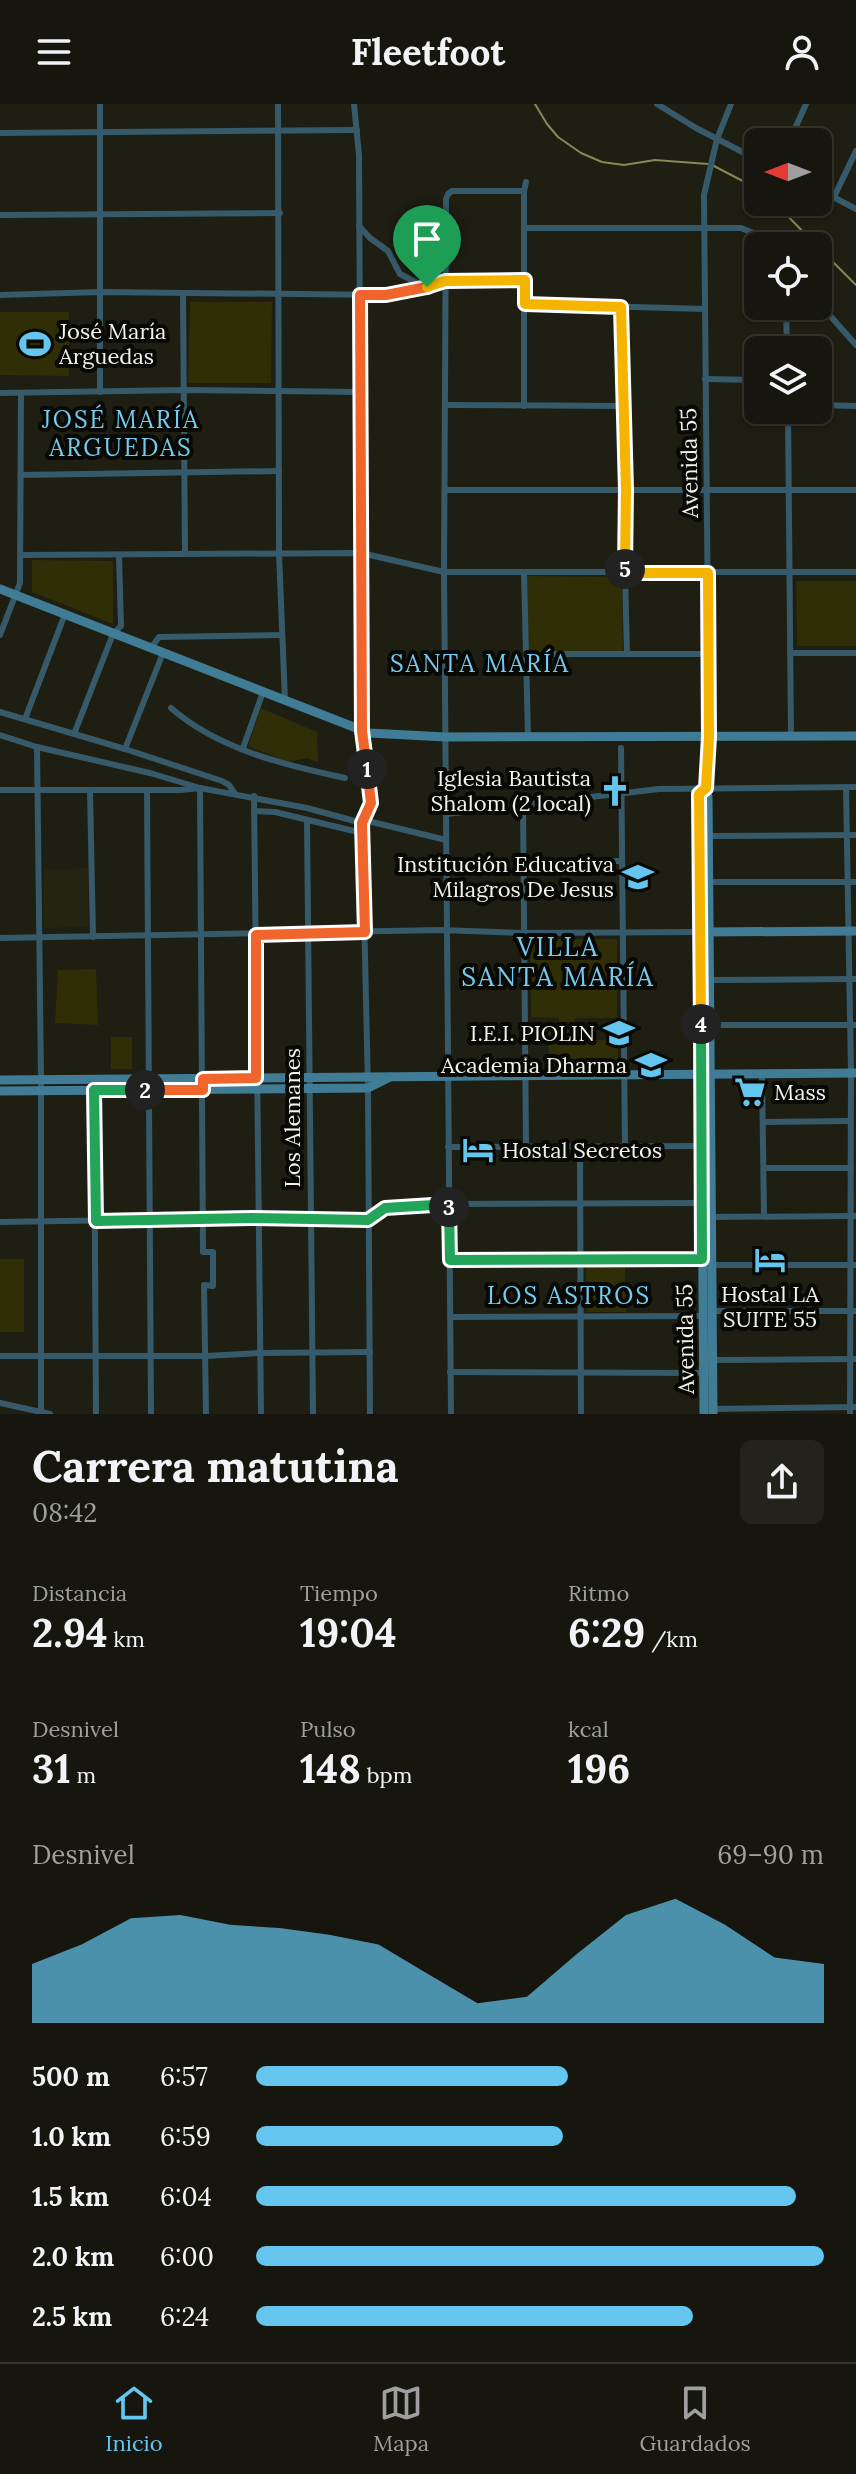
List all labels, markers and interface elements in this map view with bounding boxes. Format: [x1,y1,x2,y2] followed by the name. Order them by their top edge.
[351,29,505,75] text: Fleetfoot
[32,30,76,74] icon: menu
[780,30,824,74] icon: person
[744,128,832,216] north arrow
[744,128,832,424] map controls
[393,205,461,287] pin
[405,217,449,261] icon: arrive
[744,232,832,320] button: locate
[58,317,166,370] place label: José María Arguedas
[18,327,52,361] sports icon: José María Arguedas
[744,336,832,424] button: layers
[41,404,200,463] district label: JOSÉ MARÍA ARGUEDAS
[674,408,704,519] street label: Avenida 55
[605,549,645,589] pin: 5
[619,555,631,583] text: 5
[390,648,570,679] district label: SANTA MARÍA
[347,749,387,789] pin: 1
[363,755,371,783] text: 1
[431,764,591,817] place label: Iglesia Bautista Shalom (2 local)
[598,774,632,808] church icon: Iglesia Bautista Shalom (2 local)
[397,850,614,903] place label: Institución Educativa Milagros De Jesus
[621,860,655,894] school or university icon: Institución Educativa Milagros De Jesus
[461,930,655,993] district label: VILLA SANTA MARÍA
[681,1004,721,1044] pin: 4
[695,1010,707,1038] text: 4
[602,1016,636,1050] school or university icon: I.E.I. PIOLIN
[470,1019,595,1047] place label: I.E.I. PIOLIN
[278,1048,306,1188] street label: Los Alemanes
[634,1048,668,1082] school or university icon: Academia Dharma
[440,1051,627,1079] place label: Academia Dharma
[125,1070,165,1110] pin: 2
[733,1075,767,1109] supermarket icon: Mass
[139,1076,151,1104] text: 2
[774,1078,826,1106] place label: Mass
[461,1133,495,1167] hotel icon: Hostal Secretos
[502,1136,662,1164] place label: Hostal Secretos
[429,1187,469,1227] pin: 3
[443,1193,455,1221] text: 3
[753,1243,787,1277] hotel icon: Hostal LA SUITE 55
[487,1280,651,1311] district label: LOS ASTROS
[721,1280,820,1333] place label: Hostal LA SUITE 55
[670,1284,700,1395] street label: Avenida 55
[32,1438,399,1494] text: Carrera matutina
[740,1440,824,1524] button: share
[32,1496,97,1529] text: 08:42
[32,1579,127,1607] text: Distancia
[300,1579,378,1607] text: Tiempo
[568,1579,629,1607] text: Ritmo
[32,1607,108,1658] text: 2.94
[300,1607,397,1658] text: 19:04
[568,1607,645,1658] text: 6:29
[108,1625,145,1653] text: km
[645,1625,698,1653] text: /km
[32,1715,119,1743] text: Desnivel
[300,1715,356,1743] text: Pulso
[568,1715,609,1743] text: kcal
[32,1743,71,1794] text: 31
[300,1743,361,1794] text: 148
[568,1743,630,1794] text: 196
[71,1761,96,1789] text: m
[361,1761,412,1789] text: bpm
[32,1838,135,1871] text: Desnivel
[717,1838,824,1871] text: 69–90 m
[32,2060,110,2093] text: 500 m
[160,2060,208,2093] text: 6:57
[32,2120,111,2153] text: 1.0 km
[160,2120,211,2153] text: 6:59
[32,2180,109,2213] text: 1.5 km
[160,2180,212,2213] text: 6:04
[32,2240,114,2273] text: 2.0 km
[160,2240,214,2273] text: 6:00
[32,2300,112,2333] text: 2.5 km
[160,2300,209,2333] text: 6:24
[105,2381,163,2457] tab: Inicio
[373,2381,429,2457] tab: Mapa
[639,2381,751,2457] tab: Guardados

